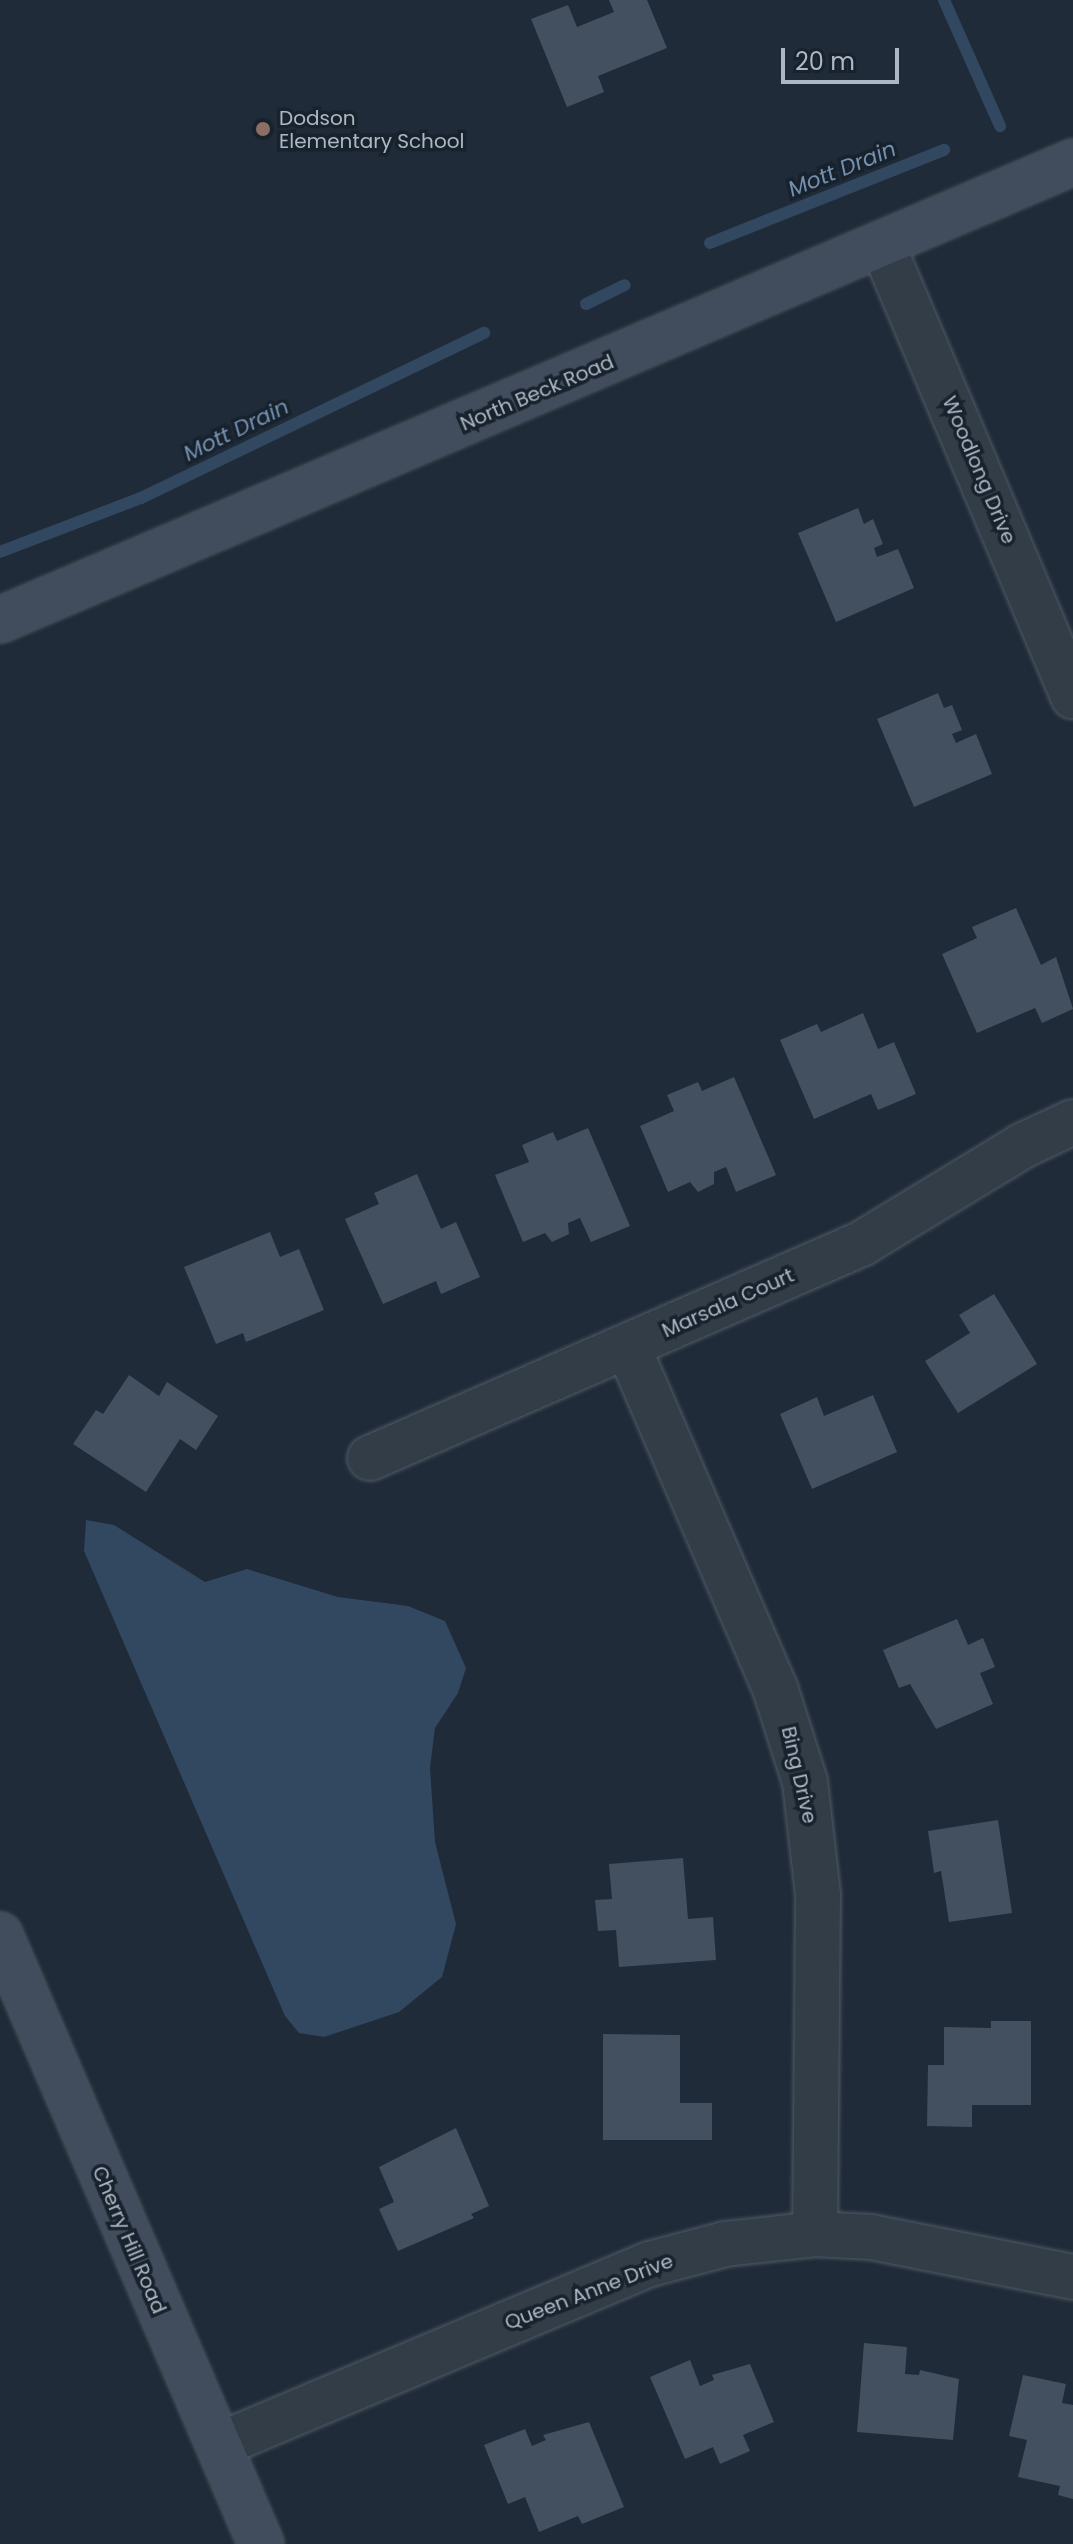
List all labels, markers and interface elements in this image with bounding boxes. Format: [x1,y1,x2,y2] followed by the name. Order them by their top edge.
[785,32,903,82] scale bar
[795,45,855,78] text: 20 m
[279,106,464,153] place label: Dodson Elementary School
[254,120,272,138] marker: Dodson Elementary School
[784,135,900,203] water label: Mott Drain
[457,350,617,436] street label: North Beck Road
[179,393,293,467] water label: Mott Drain
[937,393,1021,547] street label: Woodlong Drive
[658,1263,798,1343] street label: Marsala Court
[776,1724,822,1826] street label: Bing Drive
[87,2163,171,2317] street label: Cherry Hill Road
[501,2249,677,2335] street label: Queen Anne Drive

